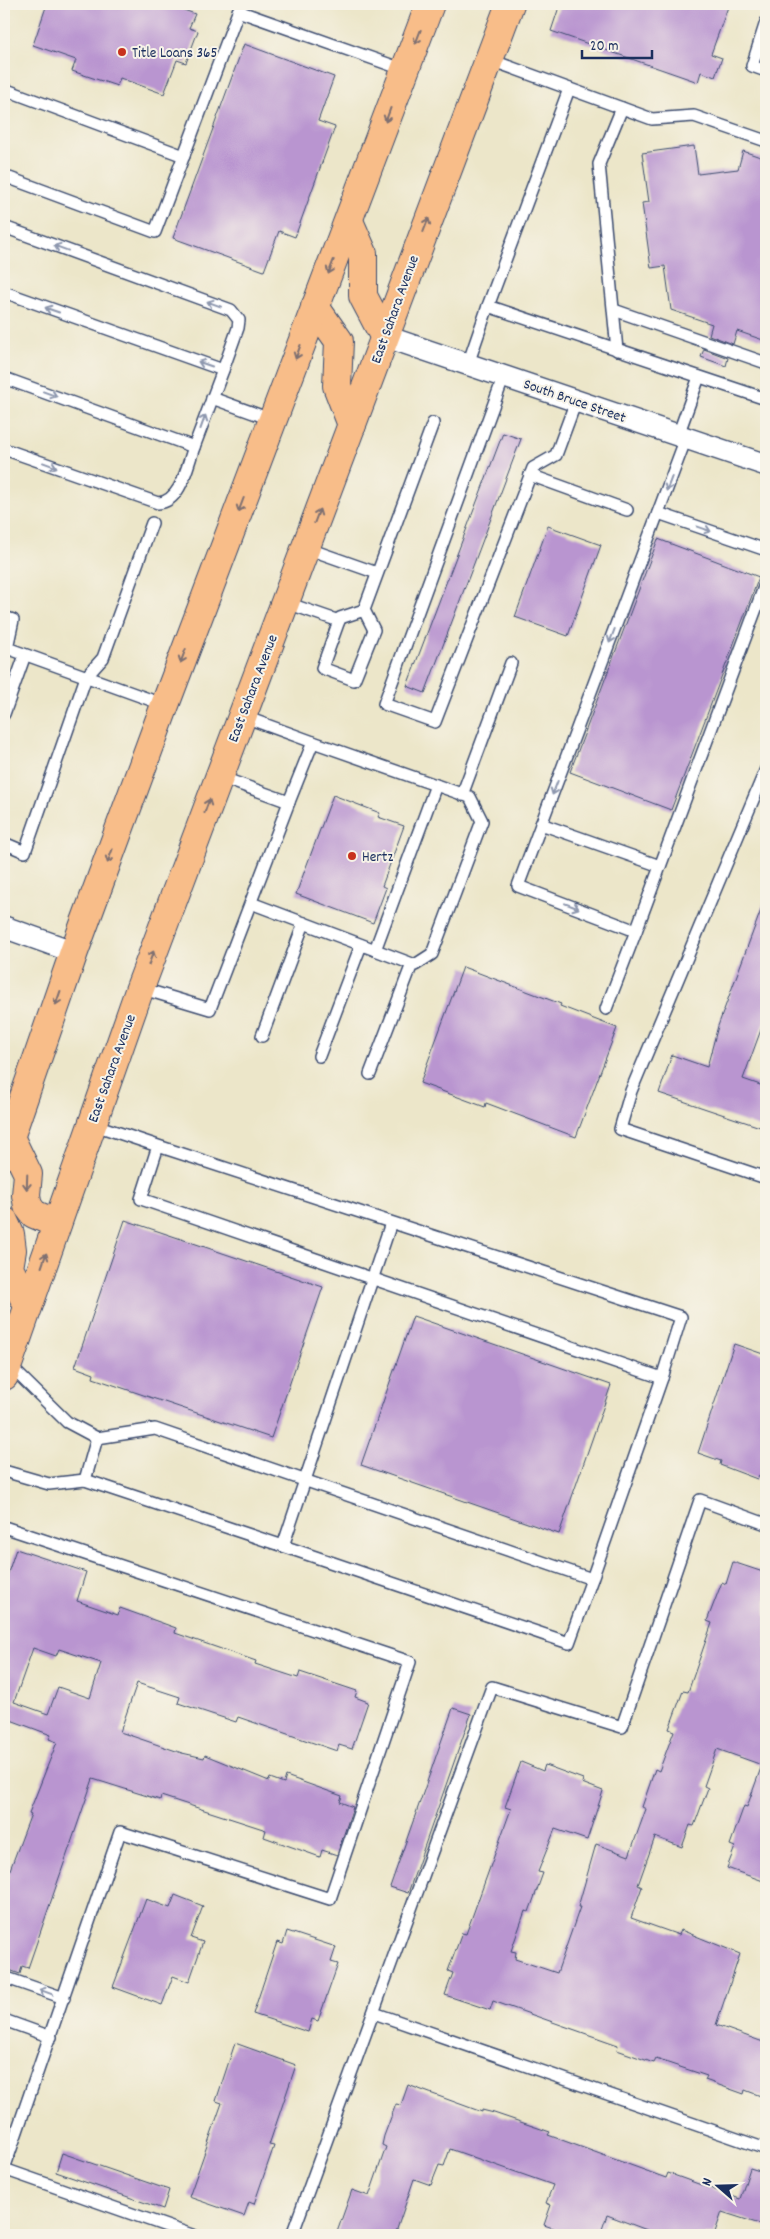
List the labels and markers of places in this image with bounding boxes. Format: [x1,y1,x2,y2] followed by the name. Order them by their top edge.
[132,43,217,65] place label: Title Loans 365
[116,46,128,58] marker: Title Loans 365
[362,847,393,869] place label: Hertz
[346,850,358,862] marker: Hertz

